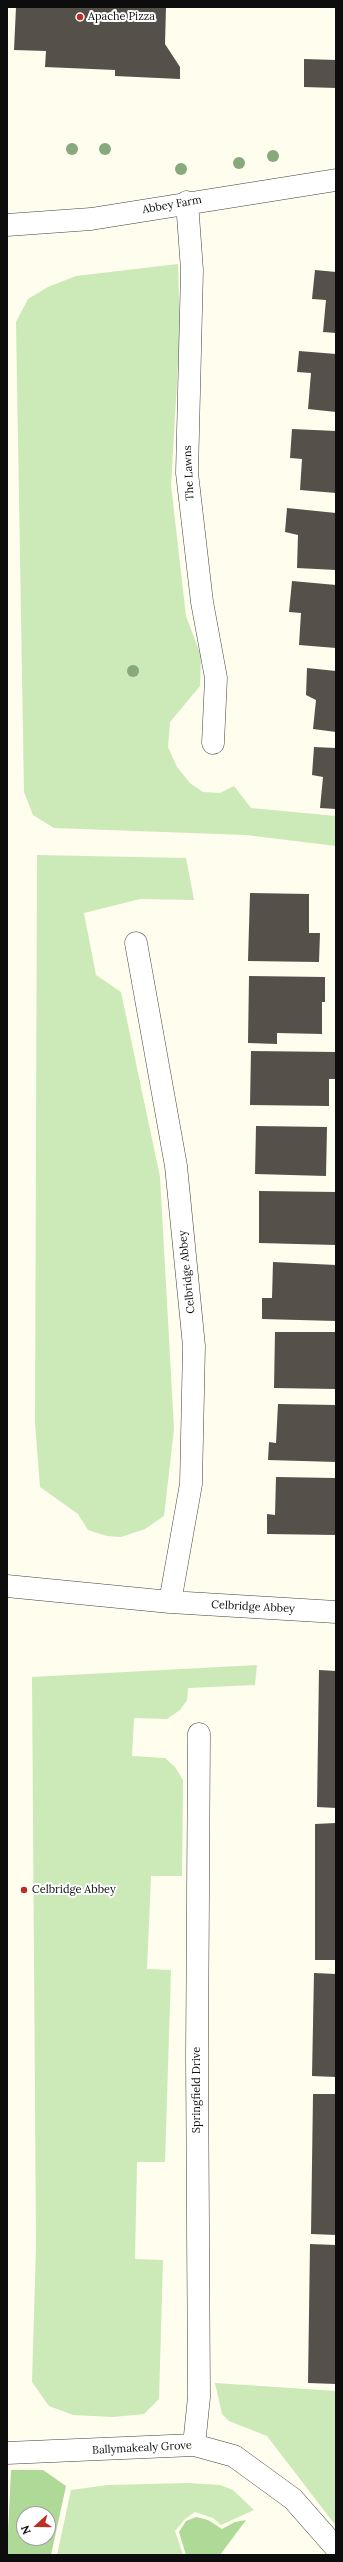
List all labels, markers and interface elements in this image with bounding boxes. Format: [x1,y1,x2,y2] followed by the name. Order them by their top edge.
[88,10,155,24] place label: Apache Pizza
[75,12,85,22] marker: Apache Pizza
[141,193,203,217] street label: Abbey Farm
[181,445,197,501] street label: The Lawns
[176,1230,198,1314] street label: Celbridge Abbey
[211,1598,295,1616] street label: Celbridge Abbey
[32,1883,116,1897] place label: Celbridge Abbey
[19,1885,29,1895] marker: Celbridge Abbey
[190,2047,204,2133] street label: Springfield Drive
[92,2439,192,2457] street label: Ballymakealy Grove
[16,2506,56,2546] north arrow
[18,2523,34,2536] text: N

